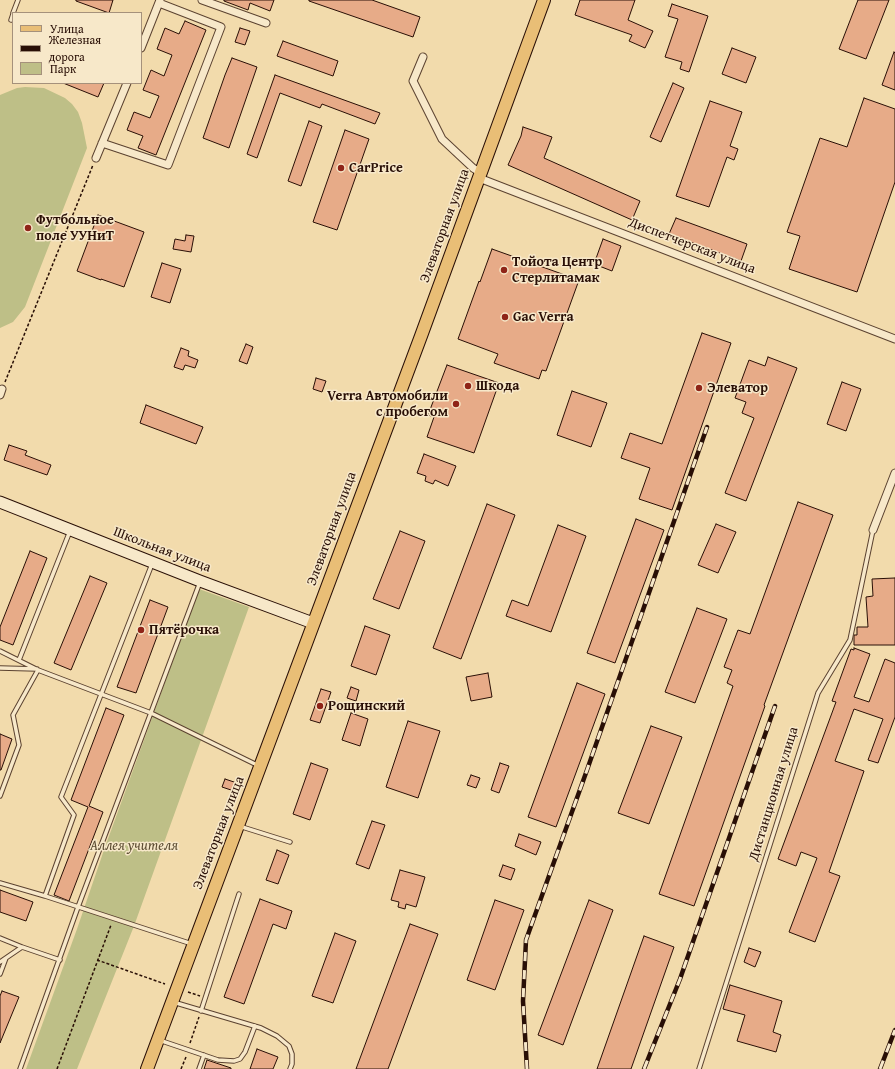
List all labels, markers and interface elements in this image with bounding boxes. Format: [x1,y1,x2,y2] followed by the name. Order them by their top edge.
[12,12,142,84] legend
[50,20,84,37] text: Улица
[49,31,101,65] text: Железная дорога
[50,60,76,77] text: Парк
[349,160,403,176] place label: CarPrice
[336,163,346,173] marker: CarPrice
[417,167,473,285] street label: Элеваторная улица
[36,212,114,244] place label: Футбольное поле УУНиТ
[626,214,758,278] street label: Диспетчерская улица
[23,223,33,233] marker: Футбольное поле УУНиТ
[512,254,602,286] place label: Тойота Центр Стерлитамак
[499,265,509,275] marker: Тойота Центр Стерлитамак
[513,309,574,325] place label: Gac Verra
[500,312,510,322] marker: Gac Verra
[476,378,519,394] place label: Шкода
[707,380,768,396] place label: Элеватор
[463,381,473,391] marker: Шкода
[694,383,704,393] marker: Элеватор
[327,388,448,420] place label: Verra Автомобили с пробегом
[451,399,461,409] marker: Verra Автомобили с пробегом
[304,470,360,588] street label: Элеваторная улица
[111,524,213,576] street label: Школьная улица
[149,622,219,638] place label: Пятёрочка
[136,625,146,635] marker: Пятёрочка
[328,698,405,714] place label: Рощинский
[315,701,325,711] marker: Рощинский
[746,725,802,863] street label: Дистанционная улица
[190,774,248,892] street label: Элеваторная улица
[90,838,178,854] park label: Аллея учителя

